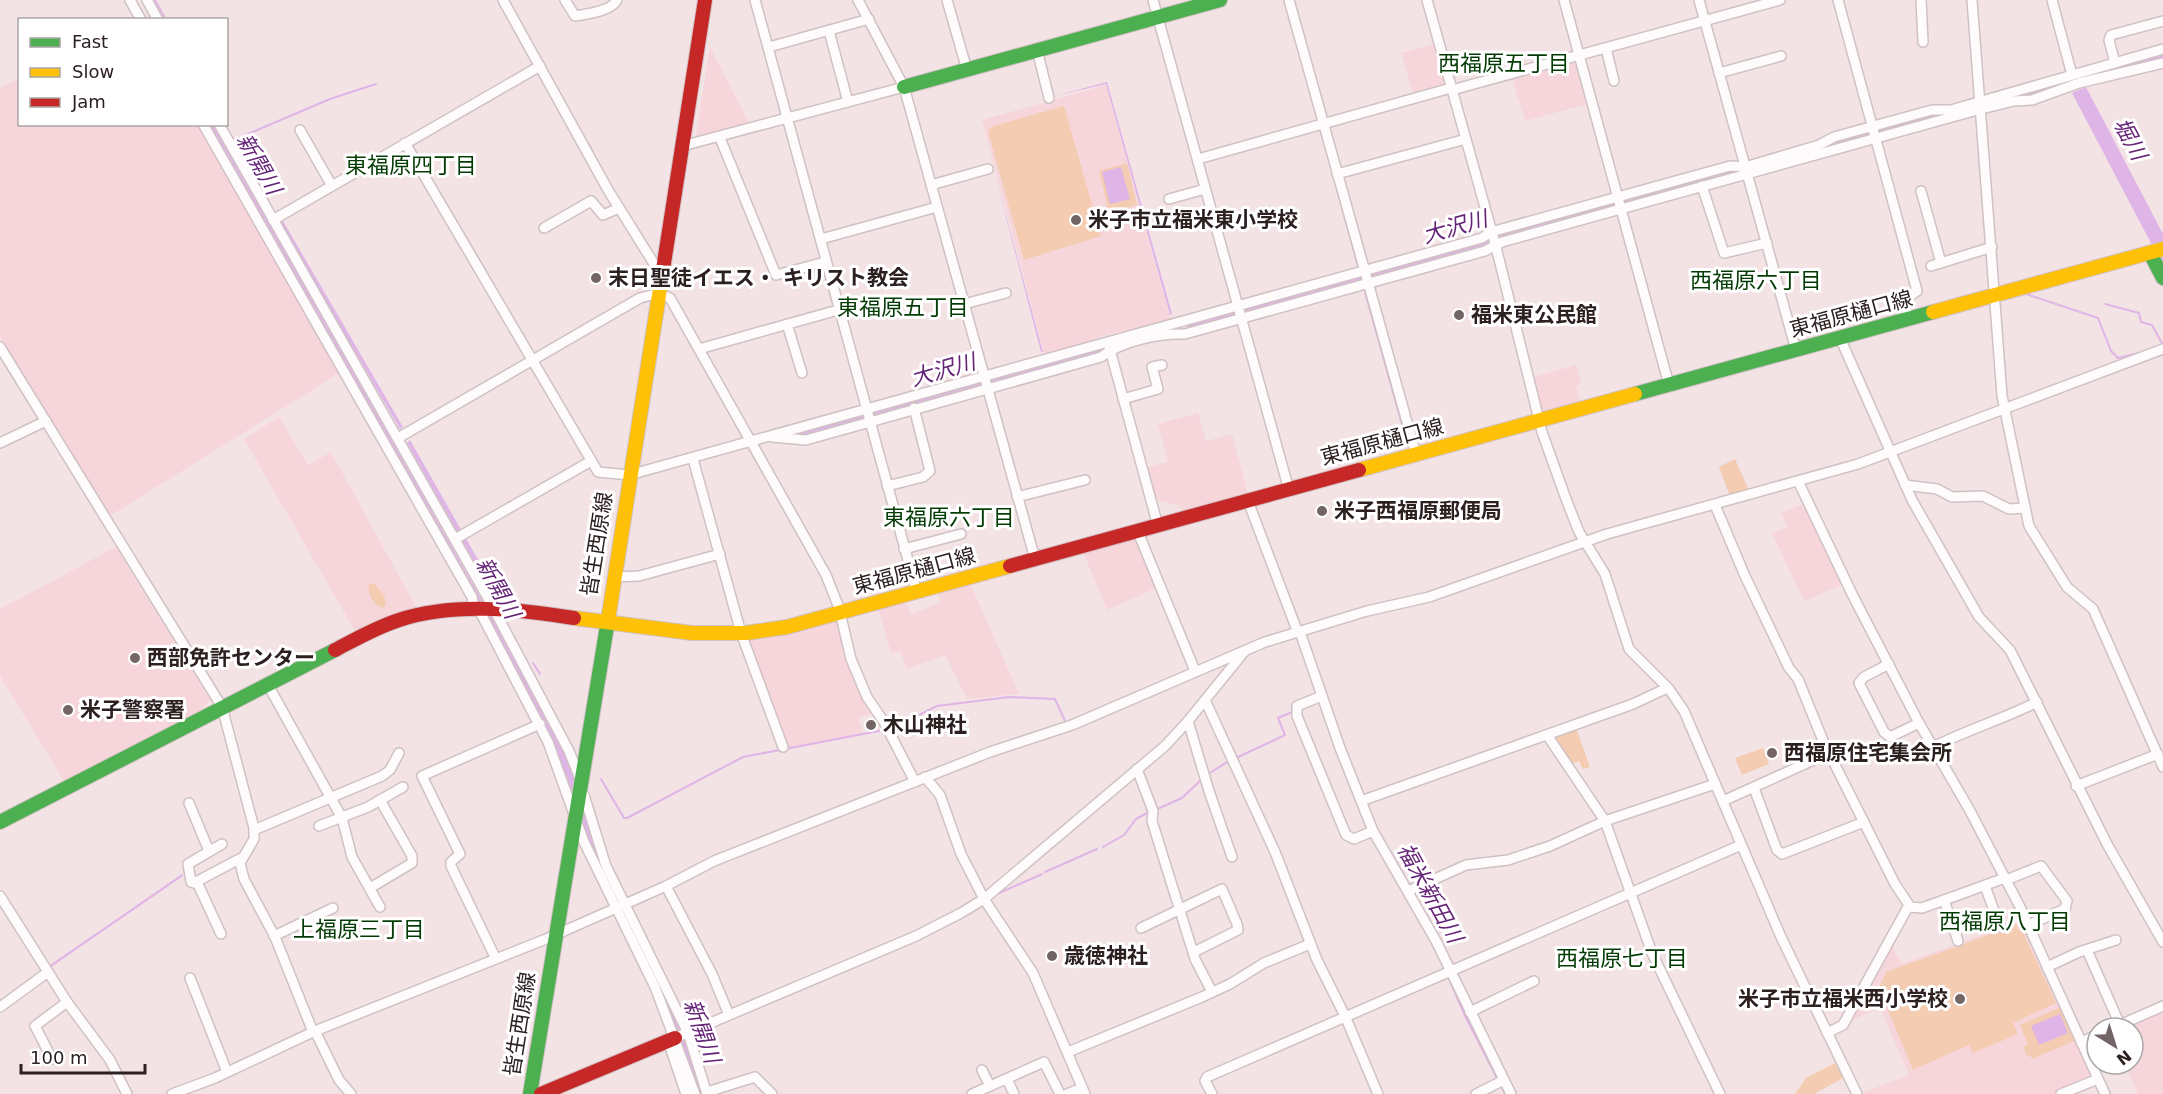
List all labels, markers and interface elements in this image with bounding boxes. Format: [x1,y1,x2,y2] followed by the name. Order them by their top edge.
[18,18,228,126] legend
[72,31,108,52] text: Fast
[1438,51,1570,76] district label: 西福原五丁目
[72,61,114,82] text: Slow
[71,91,106,112] text: Jam
[2109,114,2152,166] water label: 堀川
[232,129,287,201] water label: 新開川
[345,153,477,178] district label: 東福原四丁目
[1420,205,1492,248] water label: 大沢川
[1088,208,1298,232] place label: 米子市立福米東小学校
[1069,213,1083,227] marker: 米子市立福米東小学校
[608,266,909,290] place label: 末日聖徒イエス・ キリスト教会
[1690,268,1822,293] district label: 西福原六丁目
[589,271,603,285] marker: 末日聖徒イエス・ キリスト教会
[1787,286,1915,342] street label: 東福原樋口線
[837,295,969,320] district label: 東福原五丁目
[1471,303,1597,327] place label: 福米東公民館
[1452,308,1466,322] marker: 福米東公民館
[908,348,980,391] water label: 大沢川
[1318,414,1446,470] street label: 東福原樋口線
[577,490,617,598] street label: 皆生西原線
[1334,499,1502,523] place label: 米子西福原郵便局
[1315,504,1329,518] marker: 米子西福原郵便局
[883,505,1015,530] district label: 東福原六丁目
[850,543,978,599] street label: 東福原樋口線
[471,553,526,625] water label: 新開川
[147,646,315,670] place label: 西部免許センター
[128,651,142,665] marker: 西部免許センター
[80,698,185,722] place label: 米子警察署
[61,703,75,717] marker: 米子警察署
[883,713,967,737] place label: 木山神社
[864,718,878,732] marker: 木山神社
[1784,741,1952,765] place label: 西福原住宅集会所
[1765,746,1779,760] marker: 西福原住宅集会所
[1392,839,1469,949] water label: 福米新田川
[1939,909,2071,934] district label: 西福原八丁目
[293,917,425,942] district label: 上福原三丁目
[1064,944,1148,968] place label: 歳徳神社
[1556,946,1688,971] district label: 西福原七丁目
[1045,949,1059,963] marker: 歳徳神社
[500,970,540,1078] street label: 皆生西原線
[1738,987,1948,1011] place label: 米子市立福米西小学校
[1953,992,1967,1006] marker: 米子市立福米西小学校
[679,996,726,1068] water label: 新開川
[2085,1016,2145,1076] north arrow
[21,1037,146,1075] scale bar
[2113,1046,2135,1069] text: N
[30,1047,88,1068] text: 100 m

